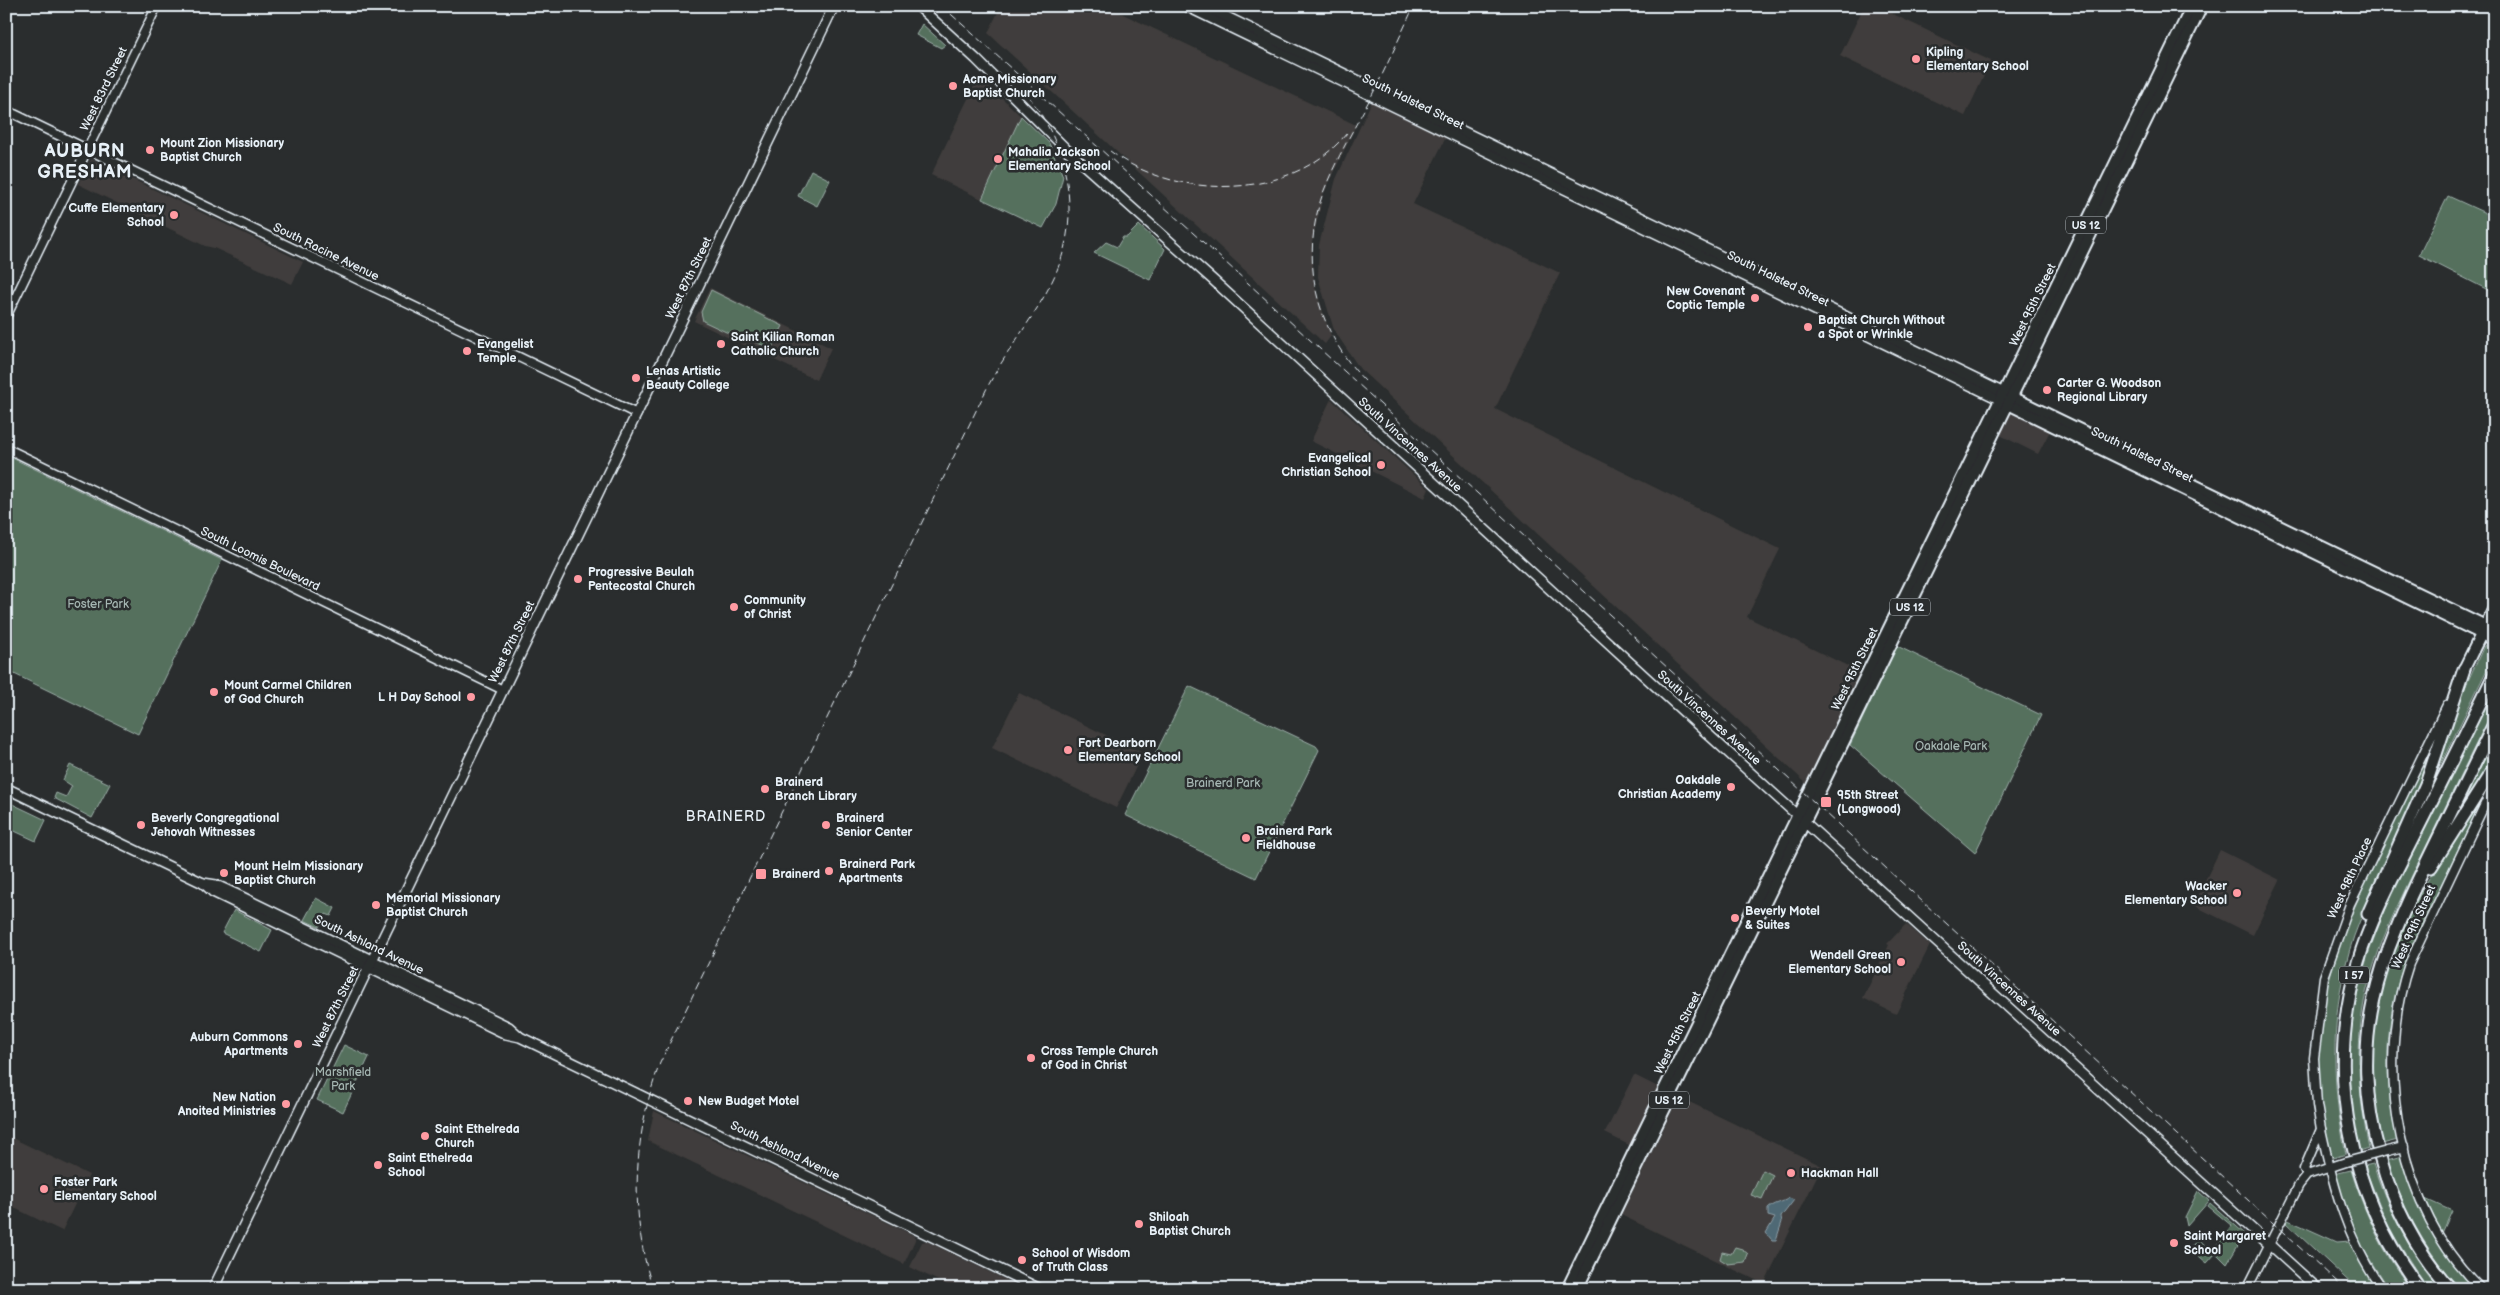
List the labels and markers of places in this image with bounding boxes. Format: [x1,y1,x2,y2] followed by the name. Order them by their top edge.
[1926,45,2029,74] place label: Kipling Elementary School
[1910,53,1922,65] marker: Kipling Elementary School
[962,72,1057,101] place label: Acme Missionary Baptist Church
[947,80,959,92] marker: Acme Missionary Baptist Church
[160,136,284,165] place label: Mount Zion Missionary Baptist Church
[144,144,156,156] marker: Mount Zion Missionary Baptist Church
[1008,145,1111,174] place label: Mahalia Jackson Elementary School
[992,153,1004,165] marker: Mahalia Jackson Elementary School
[68,201,164,230] place label: Cuffe Elementary School
[168,209,180,221] marker: Cuffe Elementary School
[1666,284,1745,313] place label: New Covenant Coptic Temple
[1749,292,1761,304] marker: New Covenant Coptic Temple
[1818,313,1945,342] place label: Baptist Church Without a Spot or Wrinkle
[1802,321,1814,333] marker: Baptist Church Without a Spot or Wrinkle
[731,330,835,359] place label: Saint Kilian Roman Catholic Church
[477,337,533,366] place label: Evangelist Temple
[715,338,727,350] marker: Saint Kilian Roman Catholic Church
[461,345,473,357] marker: Evangelist Temple
[646,364,729,393] place label: Lenas Artistic Beauty College
[630,372,642,384] marker: Lenas Artistic Beauty College
[2057,376,2162,405] place label: Carter G. Woodson Regional Library
[2041,384,2053,396] marker: Carter G. Woodson Regional Library
[1281,451,1371,480] place label: Evangelical Christian School
[1375,459,1387,471] marker: Evangelical Christian School
[588,565,695,594] place label: Progressive Beulah Pentecostal Church
[572,573,584,585] marker: Progressive Beulah Pentecostal Church
[744,593,806,622] place label: Community of Christ
[728,601,740,613] marker: Community of Christ
[224,678,352,707] place label: Mount Carmel Children of God Church
[208,686,220,698] marker: Mount Carmel Children of God Church
[378,690,461,705] place label: L H Day School
[465,691,477,703] marker: L H Day School
[1078,736,1181,765] place label: Fort Dearborn Elementary School
[1062,744,1074,756] marker: Fort Dearborn Elementary School
[1618,773,1721,802] place label: Oakdale Christian Academy
[775,775,857,804] place label: Brainerd Branch Library
[1725,781,1737,793] marker: Oakdale Christian Academy
[759,783,771,795] marker: Brainerd Branch Library
[1837,788,1901,817] place label: 95th Street (Longwood)
[1819,795,1833,809] marker: 95th Street (Longwood)
[151,811,279,840] place label: Beverly Congregational Jehovah Witnesses
[836,811,913,840] place label: Brainerd Senior Center
[135,819,147,831] marker: Beverly Congregational Jehovah Witnesses
[820,819,832,831] marker: Brainerd Senior Center
[1256,824,1333,853] place label: Brainerd Park Fieldhouse
[1240,832,1252,844] marker: Brainerd Park Fieldhouse
[838,857,916,886] place label: Brainerd Park Apartments
[234,859,364,888] place label: Mount Helm Missionary Baptist Church
[823,865,835,877] marker: Brainerd Park Apartments
[218,867,230,879] marker: Mount Helm Missionary Baptist Church
[754,867,768,881] marker: Brainerd
[772,867,820,882] place label: Brainerd
[2124,879,2227,908] place label: Wacker Elementary School
[2231,887,2243,899] marker: Wacker Elementary School
[386,891,501,920] place label: Memorial Missionary Baptist Church
[370,899,382,911] marker: Memorial Missionary Baptist Church
[1745,904,1820,933] place label: Beverly Motel & Suites
[1729,912,1741,924] marker: Beverly Motel & Suites
[1788,948,1891,977] place label: Wendell Green Elementary School
[1895,956,1907,968] marker: Wendell Green Elementary School
[189,1030,288,1059] place label: Auburn Commons Apartments
[292,1038,304,1050] marker: Auburn Commons Apartments
[1041,1044,1158,1073] place label: Cross Temple Church of God in Christ
[1025,1052,1037,1064] marker: Cross Temple Church of God in Christ
[177,1090,276,1119] place label: New Nation Anoited Ministries
[698,1094,799,1109] place label: New Budget Motel
[682,1095,694,1107] marker: New Budget Motel
[280,1098,292,1110] marker: New Nation Anoited Ministries
[435,1122,520,1151] place label: Saint Ethelreda Church
[419,1130,431,1142] marker: Saint Ethelreda Church
[388,1151,473,1180] place label: Saint Ethelreda School
[372,1159,384,1171] marker: Saint Ethelreda School
[1801,1166,1878,1181] place label: Hackman Hall
[1785,1167,1797,1179] marker: Hackman Hall
[54,1175,157,1204] place label: Foster Park Elementary School
[38,1183,50,1195] marker: Foster Park Elementary School
[1149,1210,1231,1239] place label: Shiloah Baptist Church
[1133,1218,1145,1230] marker: Shiloah Baptist Church
[2184,1229,2266,1258] place label: Saint Margaret School
[2168,1237,2180,1249] marker: Saint Margaret School
[1032,1246,1130,1275] place label: School of Wisdom of Truth Class
[1016,1254,1028,1266] marker: School of Wisdom of Truth Class

